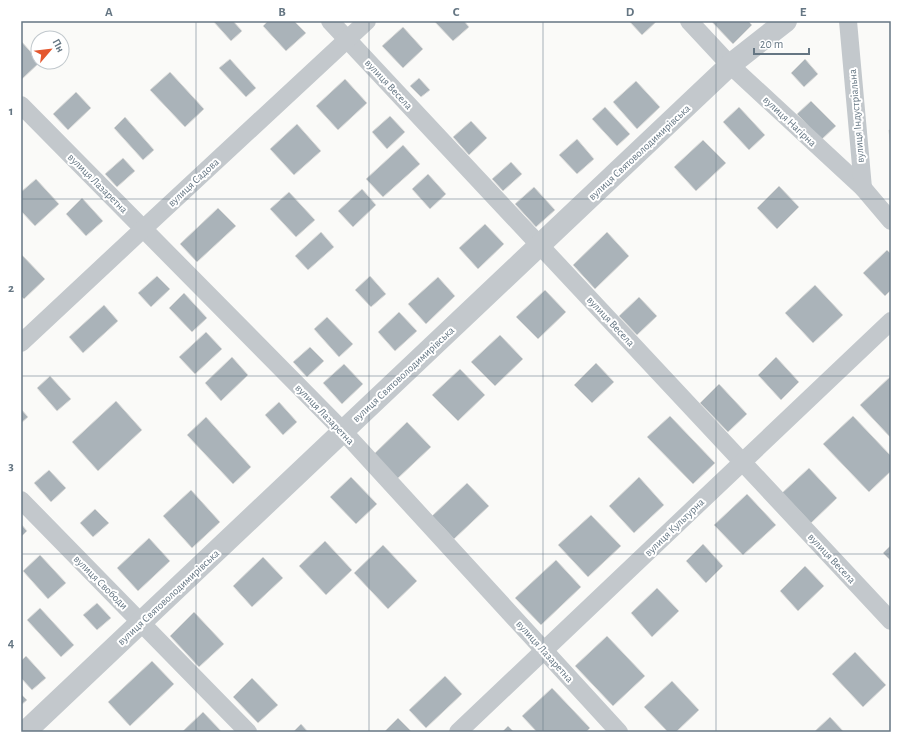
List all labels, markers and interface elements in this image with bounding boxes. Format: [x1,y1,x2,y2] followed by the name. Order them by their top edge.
[105,6,113,19] text: A
[278,6,286,19] text: B
[453,6,460,19] text: C
[626,6,635,19] text: D
[800,6,807,19] text: E
[30,30,70,70] north arrow
[754,30,809,56] scale bar
[50,37,66,54] text: Пн
[760,38,783,50] text: 20 m
[363,57,414,111] street label: вулиця Весела
[847,69,866,163] street label: вулиця Індустріальна
[761,94,818,149] street label: вулиця Нагірна
[586,103,692,202] street label: вулиця Святоволодимирівська
[9,105,13,118] text: 1
[66,151,130,215] street label: вулиця Лазаретна
[166,156,221,209] street label: вулиця Садова
[8,282,14,295] text: 2
[585,294,636,348] street label: вулиця Весела
[350,325,456,424] street label: вулиця Святоволодимирівська
[293,382,356,447] street label: вулиця Лазаретна
[8,460,14,473] text: 3
[642,496,706,558] street label: вулиця Культурна
[806,531,857,585] street label: вулиця Весела
[115,548,221,647] street label: вулиця Святоволодимирівська
[71,553,130,612] street label: вулиця Свободи
[514,618,575,685] street label: вулиця Лазаретна
[8,637,15,650] text: 4

